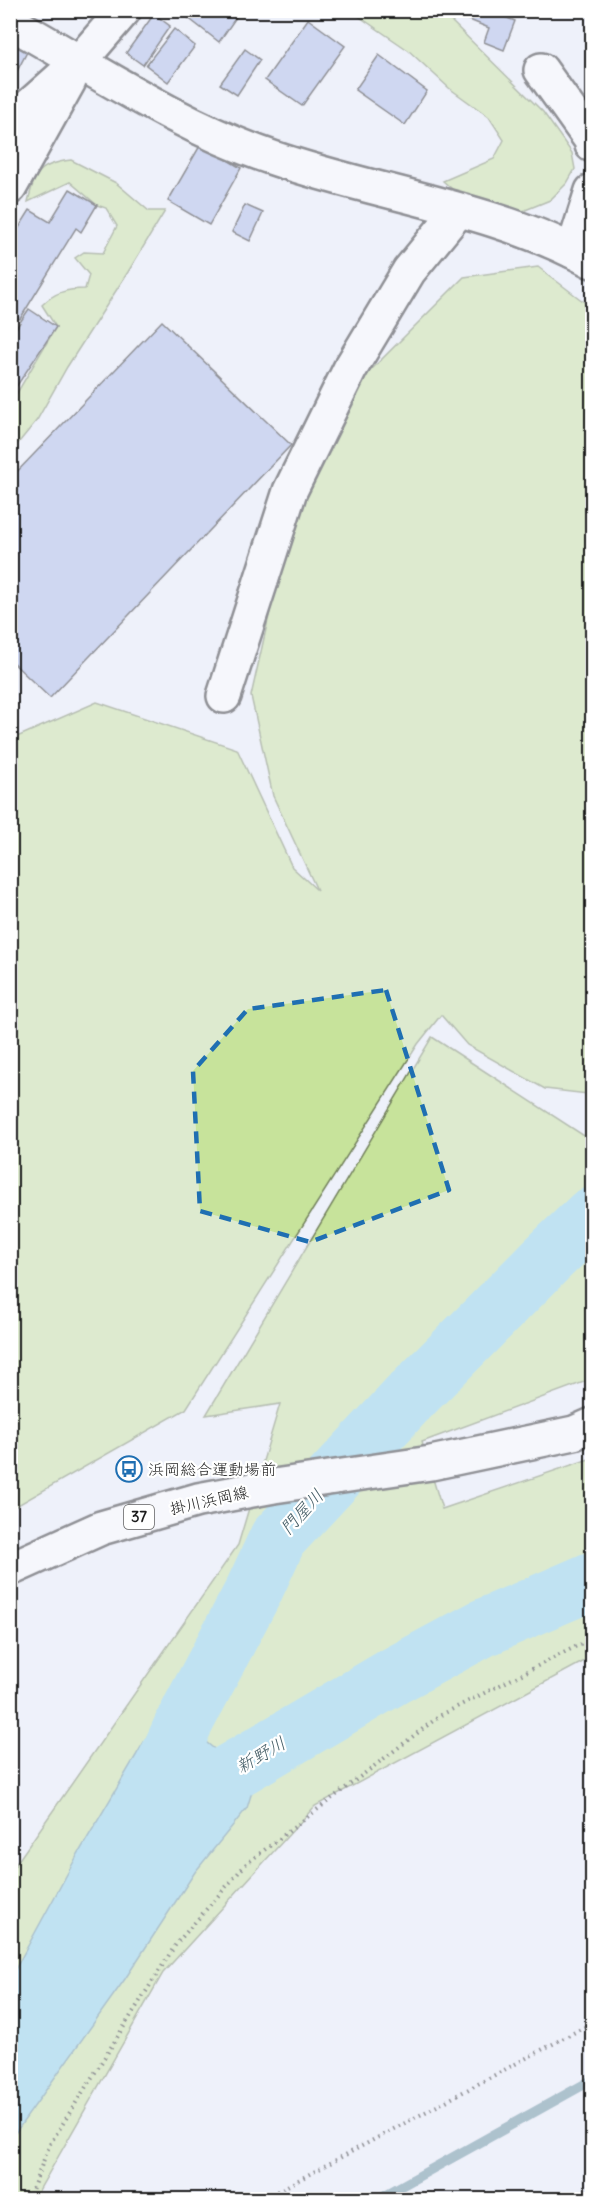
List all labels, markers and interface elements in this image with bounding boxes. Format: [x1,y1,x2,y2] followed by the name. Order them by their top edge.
[114,1454,144,1484] bus stop icon: 浜岡総合運動場前
[148,1459,276,1479] place label: 浜岡総合運動場前
[168,1481,250,1519] street label: 掛川浜岡線
[275,1484,328,1539] water label: 門屋川
[124,1505,154,1529] road number: 37
[232,1731,290,1778] water label: 新野川

